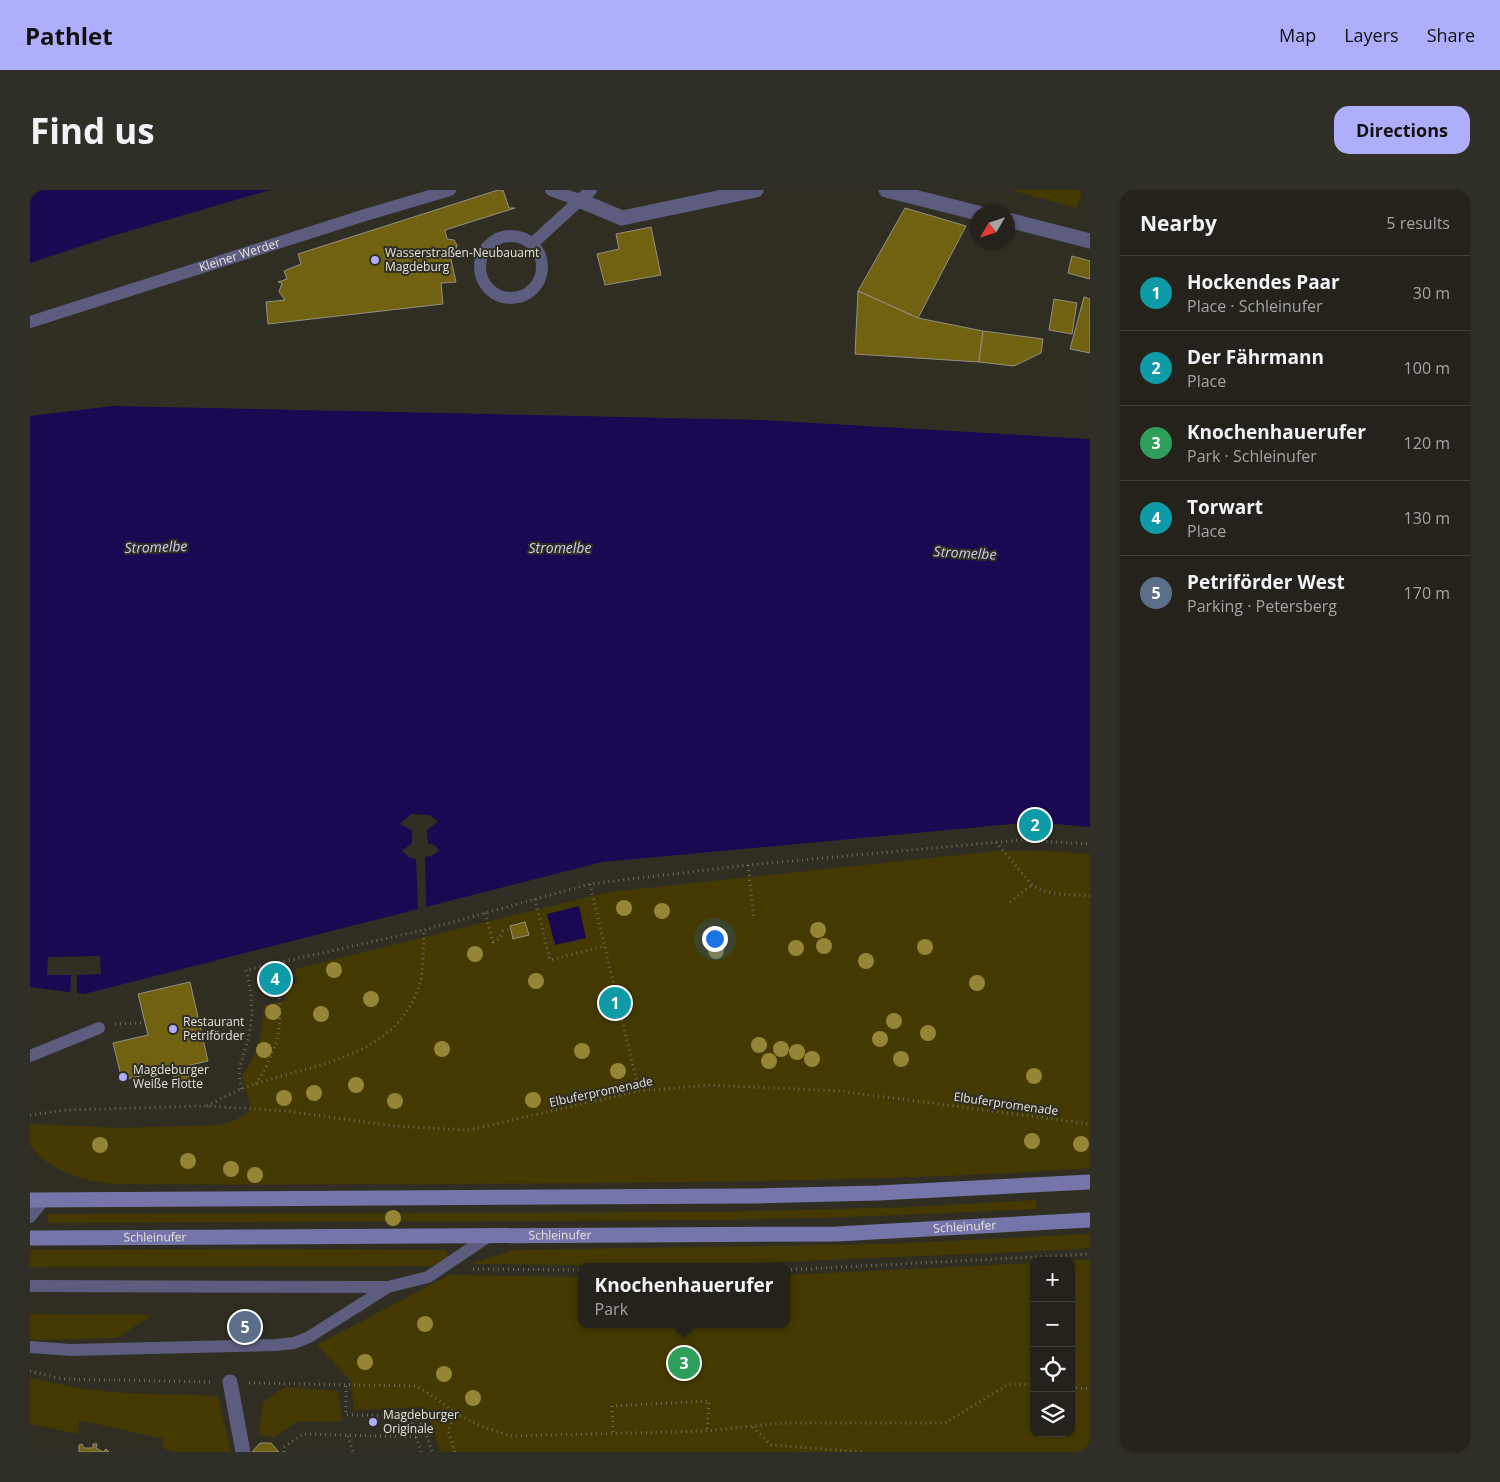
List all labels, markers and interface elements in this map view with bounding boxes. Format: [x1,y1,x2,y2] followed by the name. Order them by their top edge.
[25,19,113,52] text: Pathlet
[1279,23,1316,47] text: Map
[1344,23,1399,47] text: Layers
[1427,23,1475,47] text: Share
[1334,106,1470,154] button: Directions
[30,107,155,154] text: Find us
[970,205,1015,250] north arrow
[1140,209,1217,237] text: Nearby
[1386,212,1450,234] text: 5 results
[197,234,282,275] street label: Kleiner Werder
[385,244,539,275] place label: Wasserstraßen-Neubauamt Magdeburg
[369,254,381,266] marker: Wasserstraßen-Neubauamt Magdeburg
[1187,269,1340,295] text: Hockendes Paar
[1151,282,1161,304] text: 1
[1413,282,1450,304] text: 30 m
[1187,295,1323,317] text: Place · Schleinufer
[1187,344,1324,370] text: Der Fährmann
[1151,357,1161,379] text: 2
[1404,357,1450,379] text: 100 m
[1187,370,1226,392] text: Place
[1187,419,1366,445] text: Knochenhauerufer
[1151,432,1161,454] text: 3
[1404,432,1450,454] text: 120 m
[1187,445,1317,467] text: Park · Schleinufer
[1187,494,1263,520] text: Torwart
[1151,507,1161,529] text: 4
[1404,507,1450,529] text: 130 m
[1187,520,1226,542] text: Place
[124,536,188,557] water label: Stromelbe
[529,538,591,557] water label: Stromelbe
[933,541,997,564] water label: Stromelbe
[1187,569,1345,595] text: Petriförder West
[1151,582,1161,604] text: 5
[1404,582,1450,604] text: 170 m
[1187,595,1337,617] text: Parking · Petersberg
[1019,806,1051,844] pin: 2
[702,926,728,952] your location
[259,960,291,998] pin: 4
[599,984,631,1022] pin: 1
[183,1013,244,1044] place label: Restaurant Petriförder
[167,1023,179,1035] marker: Restaurant Petriförder
[133,1061,209,1092] place label: Magdeburger Weiße Flotte
[117,1071,129,1083] marker: Magdeburger Weiße Flotte
[548,1072,655,1111] street label: Elbuferpromenade
[953,1088,1060,1119] street label: Elbuferpromenade
[933,1216,997,1237] street label: Schleinufer
[528,1226,592,1244] street label: Schleinufer
[123,1228,187,1246] street label: Schleinufer
[1030,1257,1075,1437] map controls
[1030,1257,1075,1302] button: +
[578,1263,790,1328] popup
[595,1272,773,1298] text: Knochenhauerufer
[595,1298,628,1320] text: Park
[1030,1302,1075,1347] button: −
[229,1308,261,1346] pin: 5
[668,1344,700,1382] pin: 3
[1030,1347,1075,1392] button: locate
[1030,1392,1075,1437] button: layers
[383,1406,459,1437] place label: Magdeburger Originale
[367,1416,379,1428] marker: Magdeburger Originale

